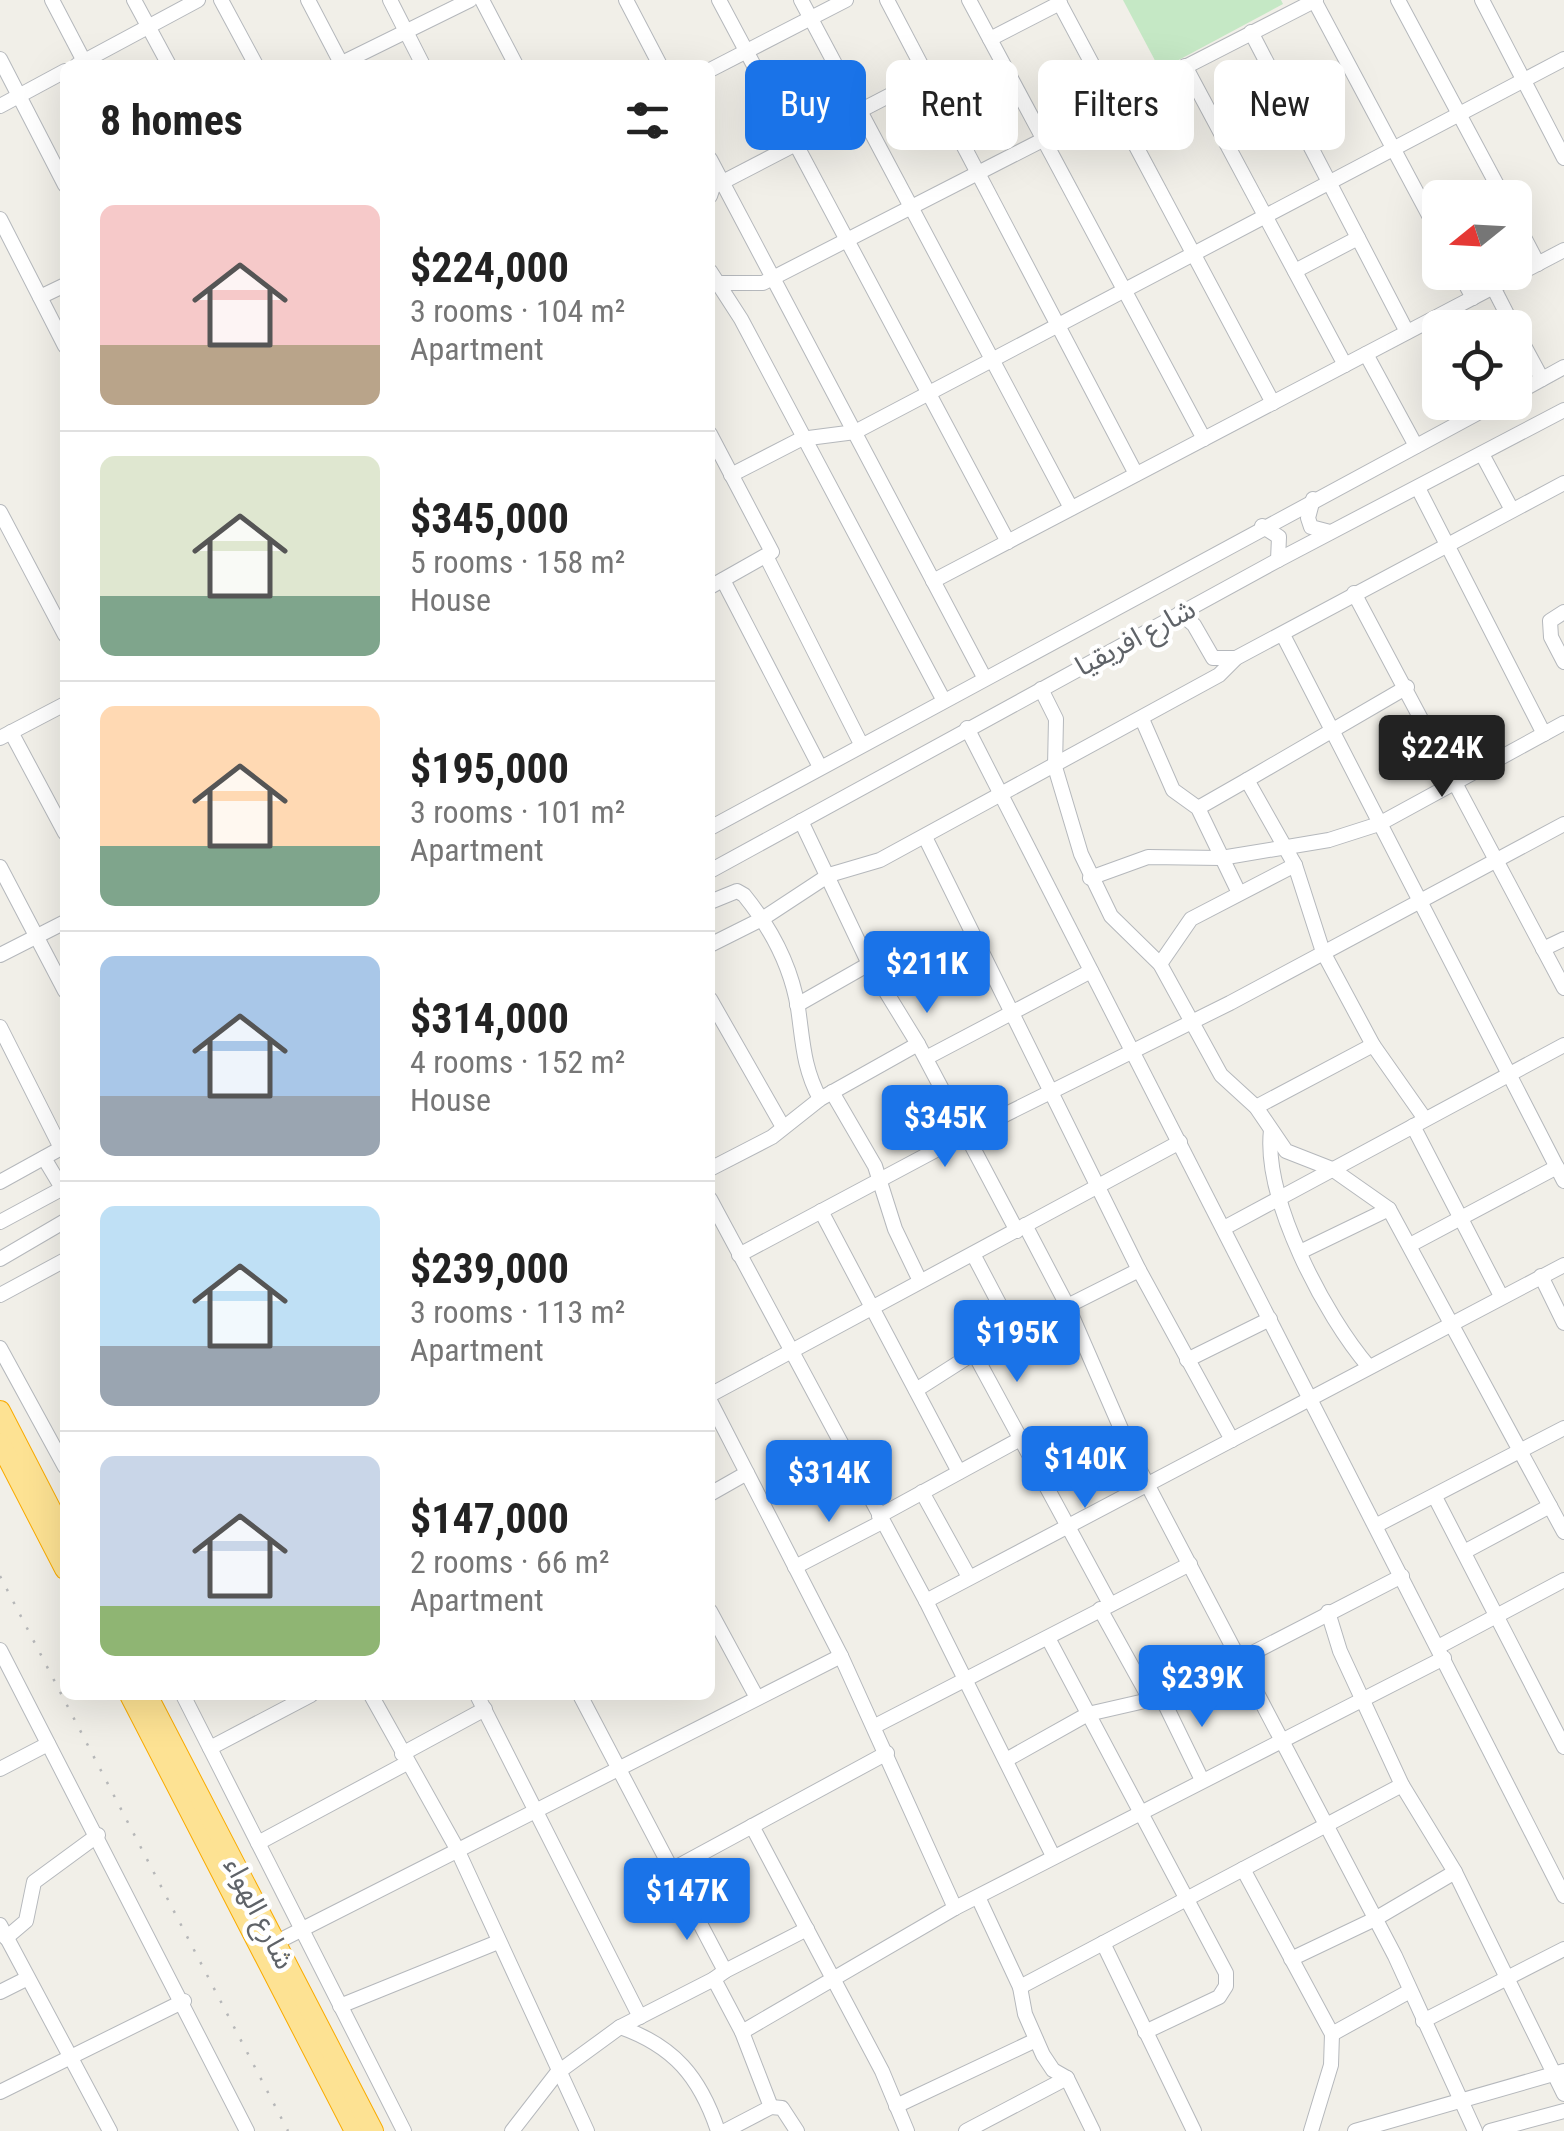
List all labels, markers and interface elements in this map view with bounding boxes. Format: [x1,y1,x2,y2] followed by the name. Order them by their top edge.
[745,60,866,150] chip: Buy
[886,60,1018,150] chip: Rent
[1038,60,1194,150] chip: Filters
[1214,60,1345,150] chip: New
[620,93,675,148] icon: filters
[100,96,243,145] text: 8 homes
[1422,180,1532,290] north arrow
[1422,180,1532,420] map controls
[410,243,569,292] text: $224,000
[180,245,300,365] icon: home
[410,292,625,330] text: 3 rooms · 104 m²
[1422,310,1532,420] button: locate
[410,330,544,368] text: Apartment
[410,494,569,543] text: $345,000
[180,496,300,616] icon: home
[410,543,625,581] text: 5 rooms · 158 m²
[410,581,491,619] text: House
[1070,592,1203,686] street label: شارع افريقيا
[1372,715,1512,800] pin: $224K
[1401,728,1483,766] text: $224K
[410,744,569,793] text: $195,000
[180,746,300,866] icon: home
[410,793,625,831] text: 3 rooms · 101 m²
[410,831,544,869] text: Apartment
[857,931,997,1016] pin: $211K
[886,944,968,982] text: $211K
[410,994,569,1043] text: $314,000
[180,996,300,1116] icon: home
[410,1043,625,1081] text: 4 rooms · 152 m²
[410,1081,491,1119] text: House
[875,1085,1015,1170] pin: $345K
[904,1098,986,1136] text: $345K
[410,1244,569,1293] text: $239,000
[180,1246,300,1366] icon: home
[410,1293,625,1331] text: 3 rooms · 113 m²
[947,1300,1087,1385] pin: $195K
[976,1313,1058,1351] text: $195K
[410,1331,544,1369] text: Apartment
[1015,1426,1155,1511] pin: $140K
[1044,1439,1126,1477] text: $140K
[759,1440,899,1525] pin: $314K
[788,1453,870,1491] text: $314K
[410,1494,569,1543] text: $147,000
[180,1496,300,1616] icon: home
[410,1543,609,1581] text: 2 rooms · 66 m²
[410,1581,544,1619] text: Apartment
[1132,1645,1272,1730] pin: $239K
[1161,1658,1243,1696] text: $239K
[214,1852,302,1976] street label: شارع الهواء
[617,1858,757,1943] pin: $147K
[646,1871,728,1909] text: $147K

